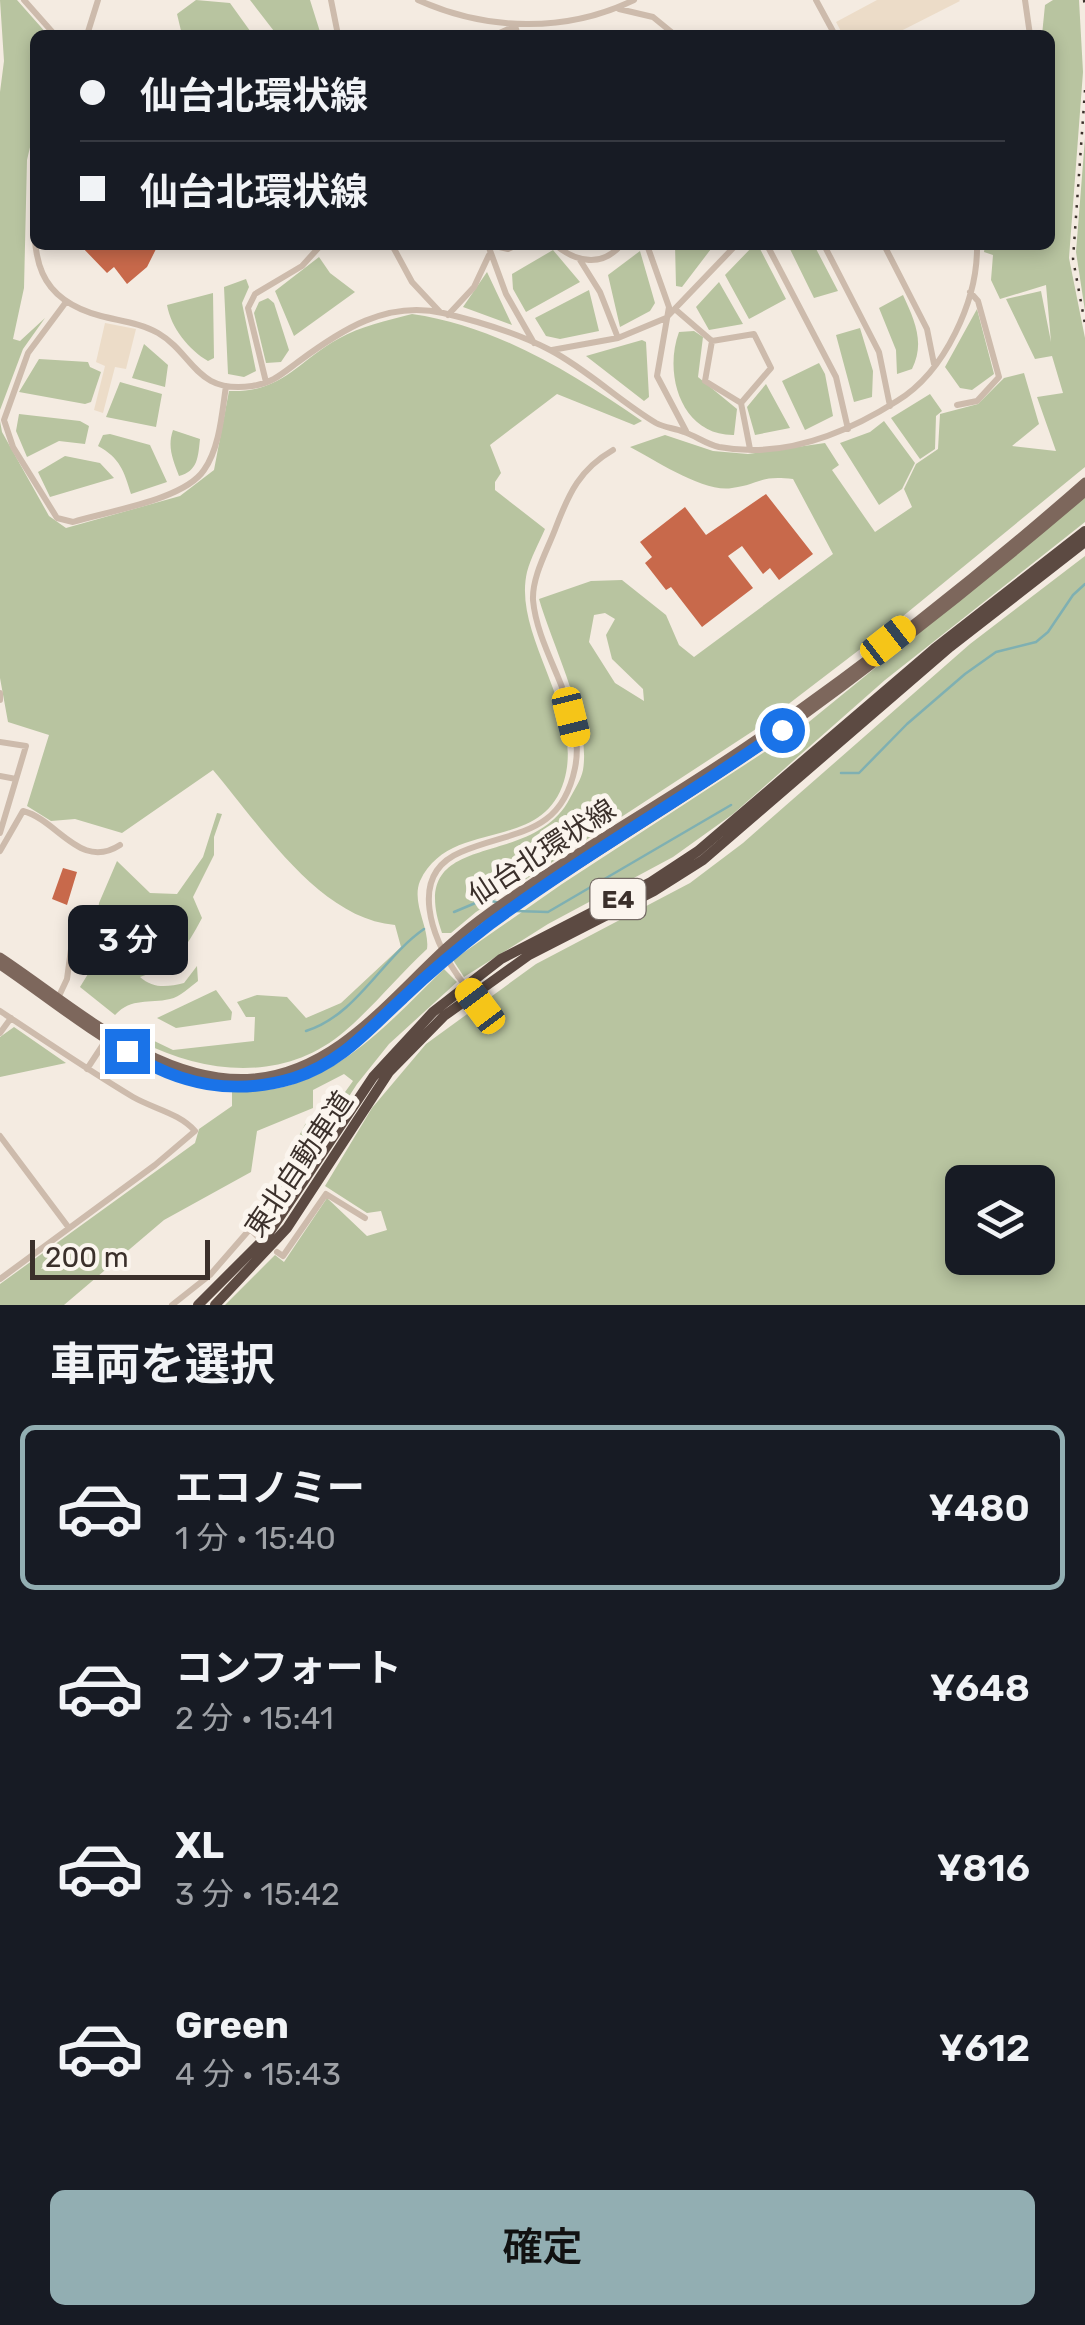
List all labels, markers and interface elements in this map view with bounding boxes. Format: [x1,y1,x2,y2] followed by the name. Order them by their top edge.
[140,73,368,119] text: 仙台北環状線
[140,169,368,215] text: 仙台北環状線
[855,611,921,671] car
[549,684,593,750] car
[760,708,805,753] route start
[463,792,621,912] street label: 仙台北環状線
[590,879,646,919] road number: E4
[67,906,187,976] callout: 3 分
[98,921,158,959] text: 3 分
[450,973,510,1039] car
[105,1029,150,1074] route end
[238,1085,360,1243] street label: 東北自動車道
[945,1165,1055,1275] map controls
[945,1165,1055,1275] button: layers
[30,1235,210,1280] scale bar
[45,1241,129,1274] text: 200 m
[50,1338,275,1391] text: 車両を選択
[55,1463,145,1553] icon: car
[175,1465,365,1511] text: エコノミー
[929,1485,1030,1531] text: ¥480
[175,1519,336,1557] text: 1 分 · 15:40
[55,1643,145,1733] icon: car
[175,1645,402,1691] text: コンフォート
[930,1665,1030,1711] text: ¥648
[175,1699,334,1737] text: 2 分 · 15:41
[175,1822,224,1868] text: XL
[55,1823,145,1913] icon: car
[937,1845,1030,1891] text: ¥816
[175,1875,340,1913] text: 3 分 · 15:42
[175,2002,289,2048] text: Green
[55,2003,145,2093] icon: car
[939,2025,1030,2071] text: ¥612
[175,2055,341,2093] text: 4 分 · 15:43
[50,2190,1035,2305] button: 確定

